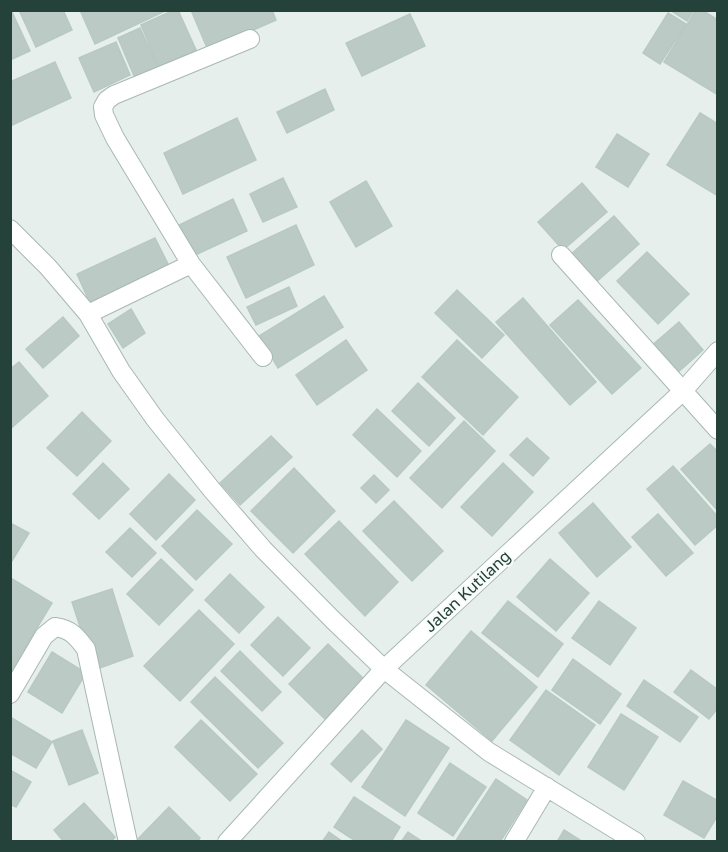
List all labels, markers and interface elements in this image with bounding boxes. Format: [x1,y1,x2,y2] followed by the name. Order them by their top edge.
[420,546,514,636] street label: Jalan Kutilang

